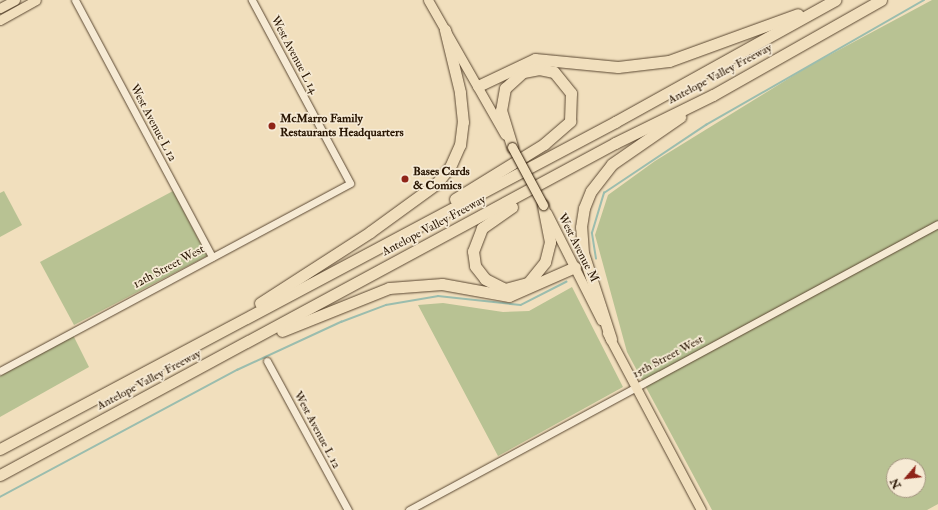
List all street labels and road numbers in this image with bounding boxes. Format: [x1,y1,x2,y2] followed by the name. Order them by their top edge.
[267,14,321,96] street label: West Avenue L 14
[666,41,774,107] street label: Antelope Valley Freeway
[127,82,179,164] street label: West Avenue L 12
[380,193,488,259] street label: Antelope Valley Freeway
[554,211,602,285] street label: West Avenue M
[131,242,207,292] street label: 12th Street West
[630,332,706,382] street label: 15th Street West
[95,347,203,413] street label: Antelope Valley Freeway
[291,389,343,471] street label: West Avenue L 12

